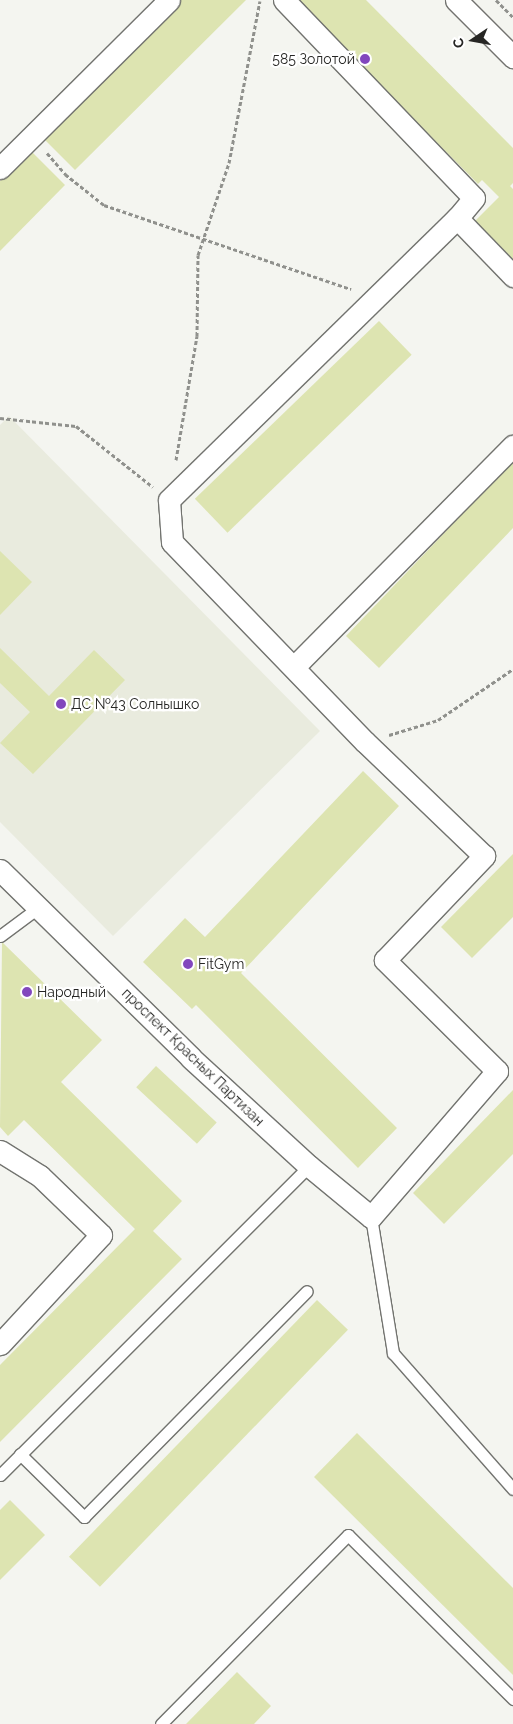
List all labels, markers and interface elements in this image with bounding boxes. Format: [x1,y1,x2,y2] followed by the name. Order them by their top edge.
[448,15,498,65] north arrow
[450,37,467,49] text: С
[272,51,355,67] place label: 585 Золотой
[359,53,371,65] marker: 585 Золотой
[71,696,199,712] place label: ДС №43 Солнышко
[55,698,67,710] marker: ДС №43 Солнышко
[198,956,244,972] place label: FitGym
[182,958,194,970] marker: FitGym
[37,984,106,1000] place label: Народный
[119,985,267,1129] street label: проспект Красных Партизан
[21,986,33,998] marker: Народный

